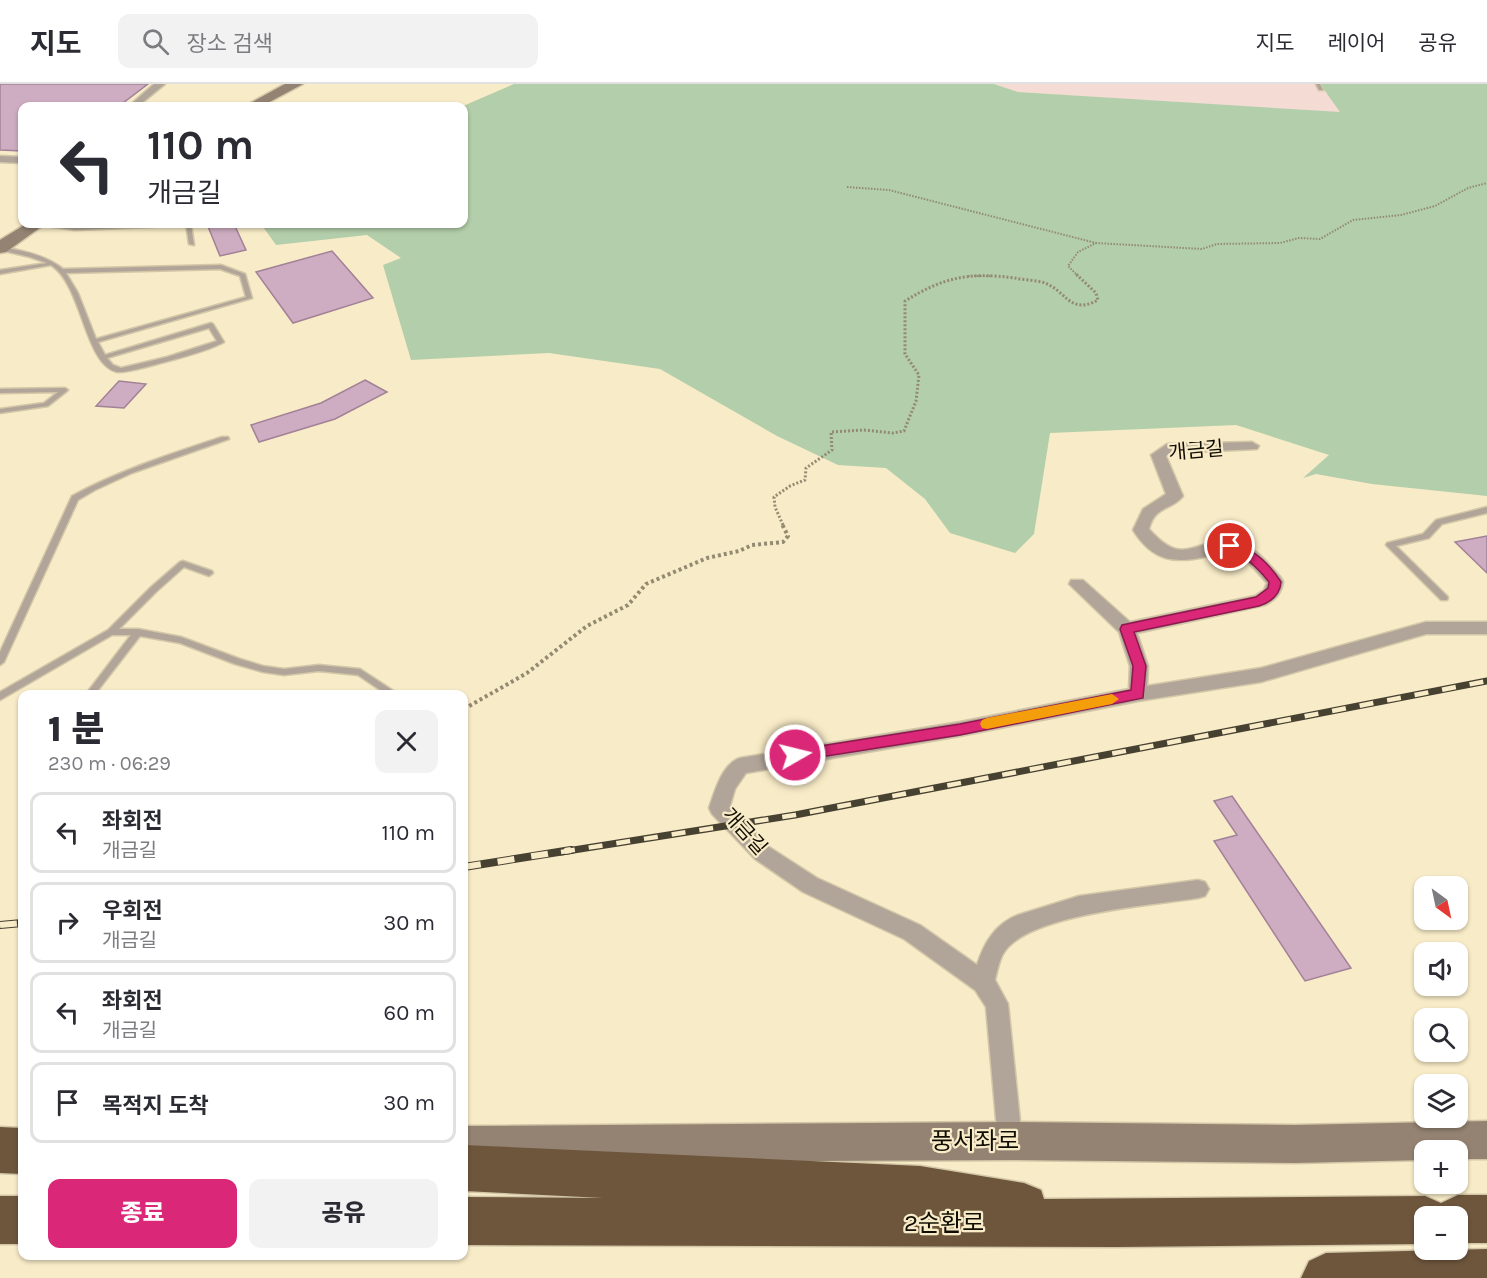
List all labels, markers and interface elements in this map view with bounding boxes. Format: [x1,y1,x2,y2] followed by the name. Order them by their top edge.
[118,14,538,68] search box
[139,25,172,58] icon: search
[30,27,82,60] text: 지도
[187,31,273,57] text: 장소 검색
[1256,31,1294,55] text: 지도
[1327,31,1385,55] text: 레이어
[1418,31,1457,55] text: 공유
[147,120,254,170] text: 110 m
[48,126,126,204] icon: left
[147,177,222,209] text: 개금길
[1168,437,1225,464] street label: 개금길
[1204,520,1255,571] pin
[1213,529,1246,562] icon: arrive
[48,708,105,750] text: 1 분
[375,710,438,773] button: close
[763,723,827,787] position arrow
[48,752,171,775] text: 230 m · 06:29
[718,803,772,860] street label: 개금길
[102,808,163,834] text: 좌회전
[51,816,84,849] icon: left
[382,820,435,846] text: 110 m
[102,839,157,862] text: 개금길
[1414,876,1468,930] north arrow
[1414,876,1468,1260] map controls
[102,898,163,924] text: 우회전
[51,906,84,939] icon: right
[383,910,435,936] text: 30 m
[102,929,157,952] text: 개금길
[1414,942,1468,996] button: sound
[102,988,163,1014] text: 좌회전
[51,996,84,1029] icon: left
[384,1000,435,1026] text: 60 m
[1414,1008,1468,1062] button: search
[102,1019,157,1042] text: 개금길
[1414,1074,1468,1128] button: layers
[51,1086,84,1119] icon: arrive
[383,1090,435,1116] text: 30 m
[102,1093,209,1119] text: 목적지 도착
[931,1127,1019,1155] street label: 풍서좌로
[1414,1140,1468,1194] button: +
[48,1179,237,1248] button: 종료
[249,1179,438,1248] button: 공유
[1414,1206,1468,1260] button: −
[904,1209,984,1237] street label: 2순환로

